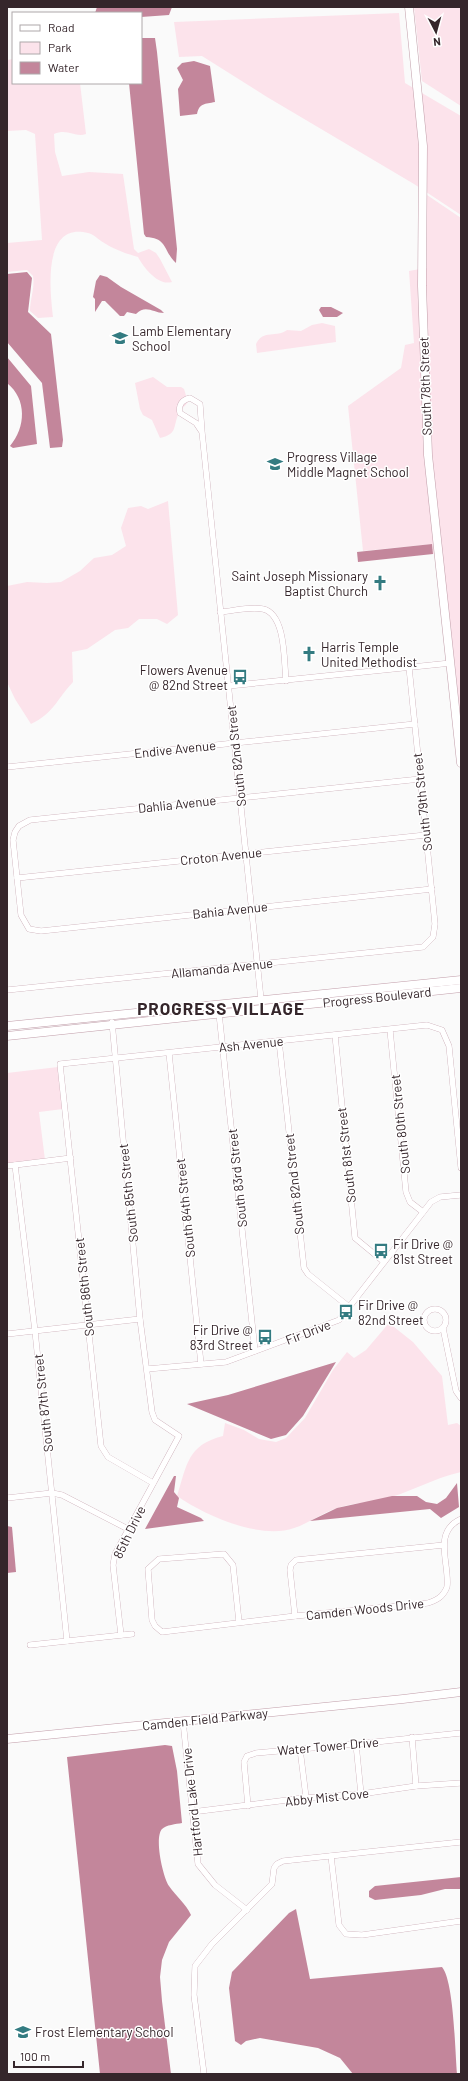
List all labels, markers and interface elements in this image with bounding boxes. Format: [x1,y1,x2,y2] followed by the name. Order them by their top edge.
[12,12,142,84] legend
[416,12,456,52] north arrow
[48,20,75,34] text: Road
[433,36,441,49] text: N
[48,40,72,54] text: Park
[48,60,80,74] text: Water
[132,323,231,354] place label: Lamb Elementary School
[111,329,129,347] school or university icon: Lamb Elementary School
[415,336,435,436] street label: South 78th Street
[287,449,409,480] place label: Progress Village Middle Magnet School
[266,455,284,473] school or university icon: Progress Village Middle Magnet School
[232,568,368,599] place label: Saint Joseph Missionary Baptist Church
[371,574,389,592] church icon: Saint Joseph Missionary Baptist Church
[321,639,417,670] place label: Harris Temple United Methodist
[300,645,318,663] church icon: Harris Temple United Methodist
[140,662,228,693] place label: Flowers Avenue @ 82nd Street
[231,668,249,686] bus stop icon: Flowers Avenue @ 82nd Street
[223,705,249,807] street label: South 82nd Street
[133,737,217,761] street label: Endive Avenue
[409,752,435,852] street label: South 79th Street
[137,792,217,816] street label: Dahlia Avenue
[179,844,263,868] street label: Croton Avenue
[192,898,268,922] street label: Bahia Avenue
[170,955,274,981] street label: Allamanda Avenue
[322,983,432,1011] street label: Progress Boulevard
[137,998,305,1018] district label: PROGRESS VILLAGE
[218,1033,284,1055] street label: Ash Avenue
[387,1073,413,1175] street label: South 80th Street
[333,1106,359,1204] street label: South 81st Street
[224,1128,250,1228] street label: South 83rd Street
[281,1133,307,1235] street label: South 82nd Street
[115,1143,141,1243] street label: South 85th Street
[172,1158,198,1258] street label: South 84th Street
[393,1236,453,1267] place label: Fir Drive @ 81st Street
[71,1237,97,1337] street label: South 86th Street
[372,1242,390,1260] bus stop icon: Fir Drive @ 81st Street
[358,1297,424,1328] place label: Fir Drive @ 82nd Street
[337,1303,355,1321] bus stop icon: Fir Drive @ 82nd Street
[283,1316,333,1348] street label: Fir Drive
[190,1322,253,1353] place label: Fir Drive @ 83rd Street
[256,1328,274,1346] bus stop icon: Fir Drive @ 83rd Street
[30,1353,56,1453] street label: South 87th Street
[109,1503,149,1561] street label: 85th Drive
[305,1595,425,1623] street label: Camden Woods Drive
[141,1704,269,1734] street label: Camden Field Parkway
[277,1734,380,1758] street label: Water Tower Drive
[178,1747,206,1857] street label: Hartford Lake Drive
[284,1785,370,1809] street label: Abby Mist Cove
[14,2023,32,2041] school or university icon: Frost Elementary School
[35,2024,173,2040] place label: Frost Elementary School
[14,2043,83,2069] scale bar
[20,2049,50,2063] text: 100 m

